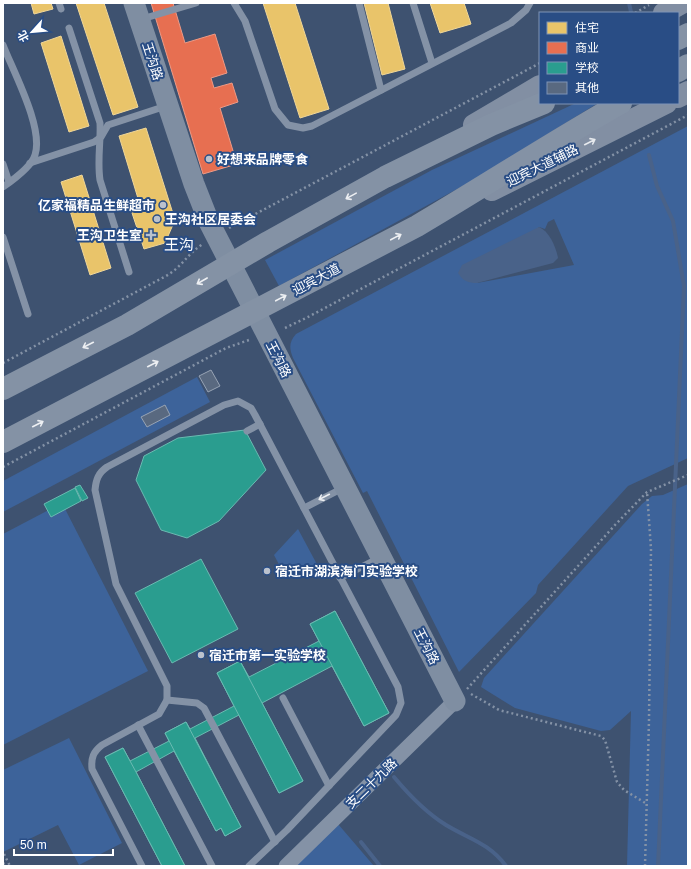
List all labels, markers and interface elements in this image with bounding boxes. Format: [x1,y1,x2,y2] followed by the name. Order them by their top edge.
[12,12,52,52] north arrow
[539,12,679,104] legend
[575,21,599,35] text: 住宅
[15,29,31,44] text: 北
[139,40,166,82] street label: 王沟路
[575,41,599,55] text: 商业
[575,61,599,75] text: 学校
[575,81,599,95] text: 其他
[584,137,596,145] one-way arrow
[504,142,581,189] street label: 迎宾大道辅路
[217,152,309,167] place label: 好想来品牌零食
[204,154,214,164] marker: 好想来品牌零食
[345,192,357,200] one-way arrow
[38,198,155,213] place label: 亿家福精品生鲜超市
[158,200,168,210] marker: 亿家福精品生鲜超市
[165,212,256,227] place label: 王沟社区居委会
[152,214,162,224] marker: 王沟社区居委会
[77,228,142,243] place label: 王沟卫生室
[145,229,157,241] marker: 王沟卫生室
[390,233,402,240] one-way arrow
[164,236,194,253] district label: 王沟
[290,261,343,298] street label: 迎宾大道
[196,277,208,285] one-way arrow
[275,293,287,301] one-way arrow
[263,338,294,380] street label: 王沟路
[83,341,95,349] one-way arrow
[147,360,159,367] one-way arrow
[31,420,43,427] one-way arrow
[318,494,330,501] one-way arrow
[275,564,418,579] place label: 宿迁市湖滨海门实验学校
[262,566,272,576] marker: 宿迁市湖滨海门实验学校
[411,625,442,667] street label: 王沟路
[209,648,326,663] place label: 宿迁市第一实验学校
[196,650,206,660] marker: 宿迁市第一实验学校
[343,755,400,811] street label: 支二十九路
[14,831,113,857] scale bar
[20,838,47,852] text: 50 m

